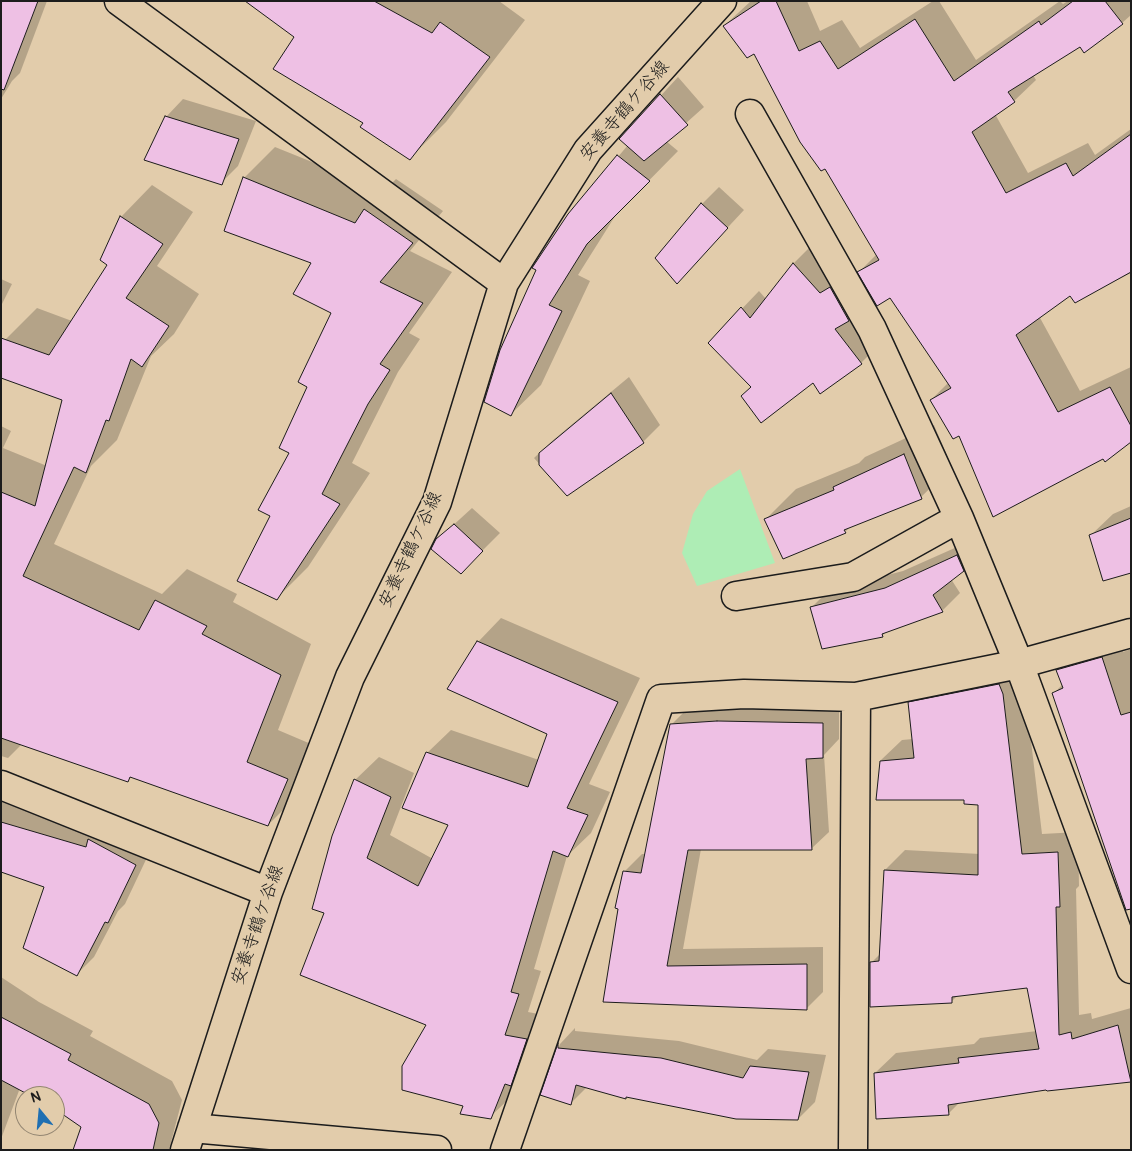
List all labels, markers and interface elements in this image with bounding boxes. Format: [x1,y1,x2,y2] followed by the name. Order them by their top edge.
[576,56,674,166] street label: 安養寺鶴ケ谷線
[375,488,447,612] street label: 安養寺鶴ケ谷線
[227,862,289,988] street label: 安養寺鶴ケ谷線
[15,1086,65,1136] north arrow
[29,1088,43,1107] text: N

